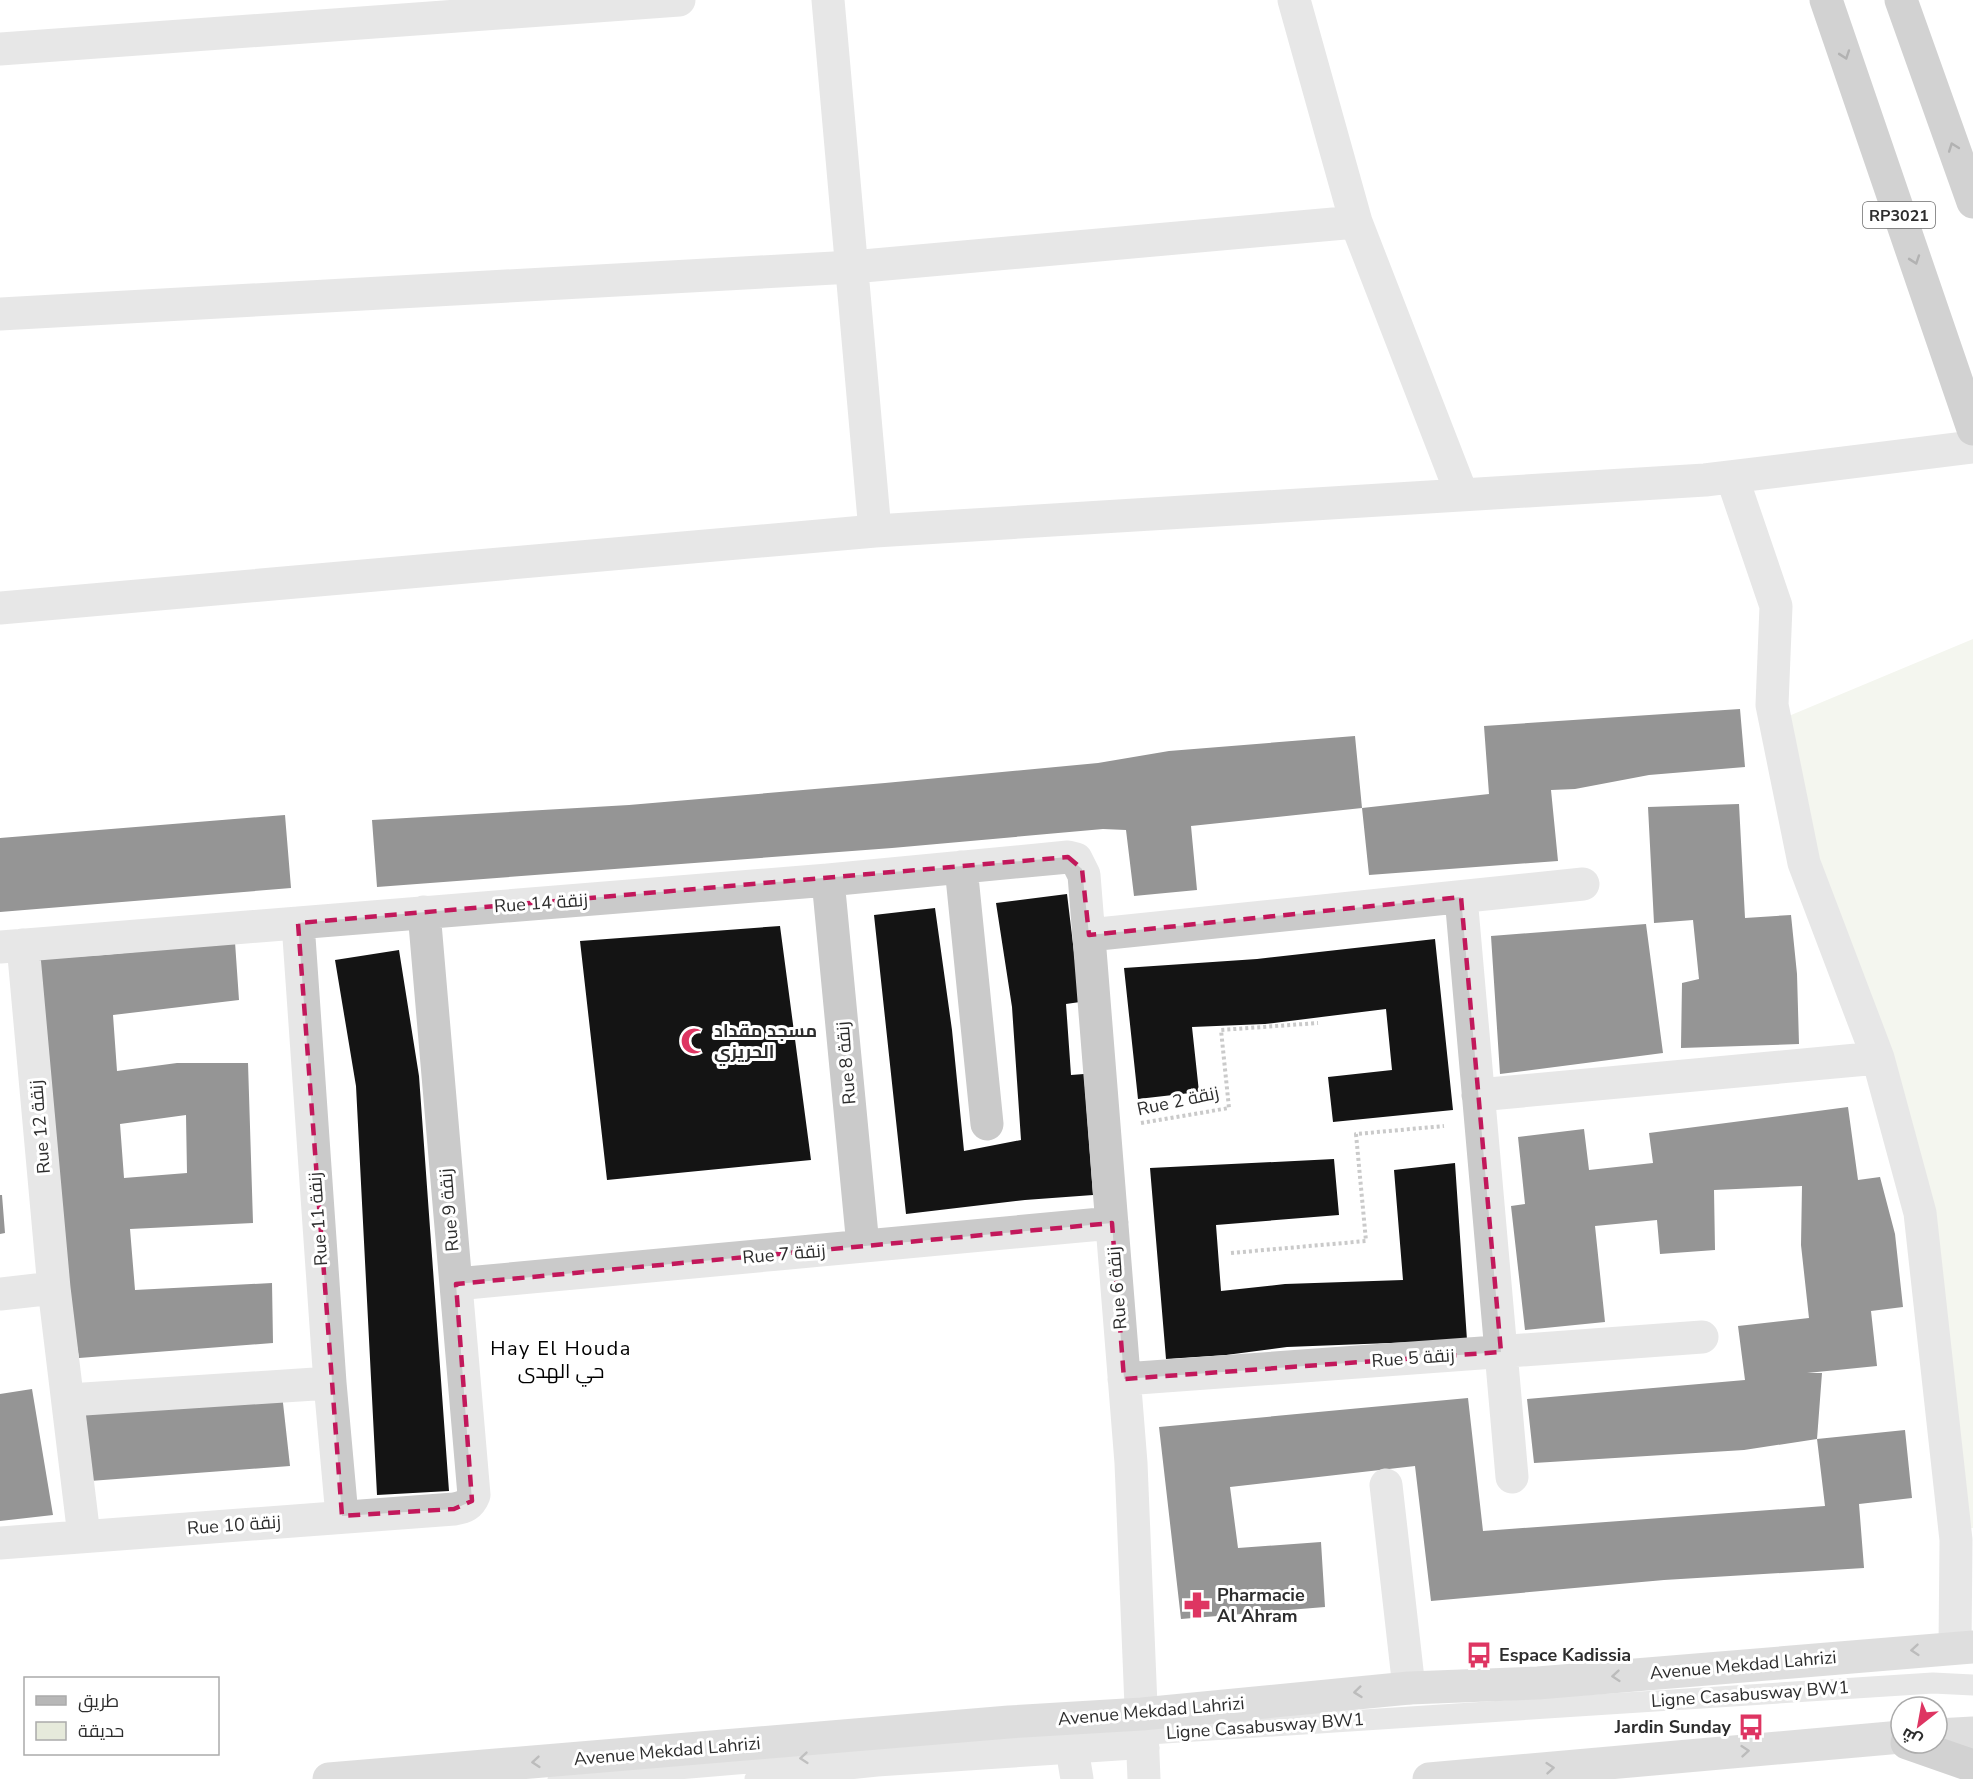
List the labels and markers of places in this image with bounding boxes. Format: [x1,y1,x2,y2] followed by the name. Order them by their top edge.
[714,1019,817,1066] place label: مسجد مقداد الحريزي
[679,1026,709,1056] mosque icon: مسجد مقداد الحريزي
[1217,1583,1305,1628] place label: Pharmacie Al Ahram
[1182,1590,1212,1620] pharmacy icon: Pharmacie Al Ahram
[1464,1640,1494,1670] bus stop icon: Espace Kadissia
[1499,1643,1631,1667] place label: Espace Kadissia
[1736,1712,1766,1742] bus stop icon: Jardin Sunday
[1614,1715,1732,1739] place label: Jardin Sunday

